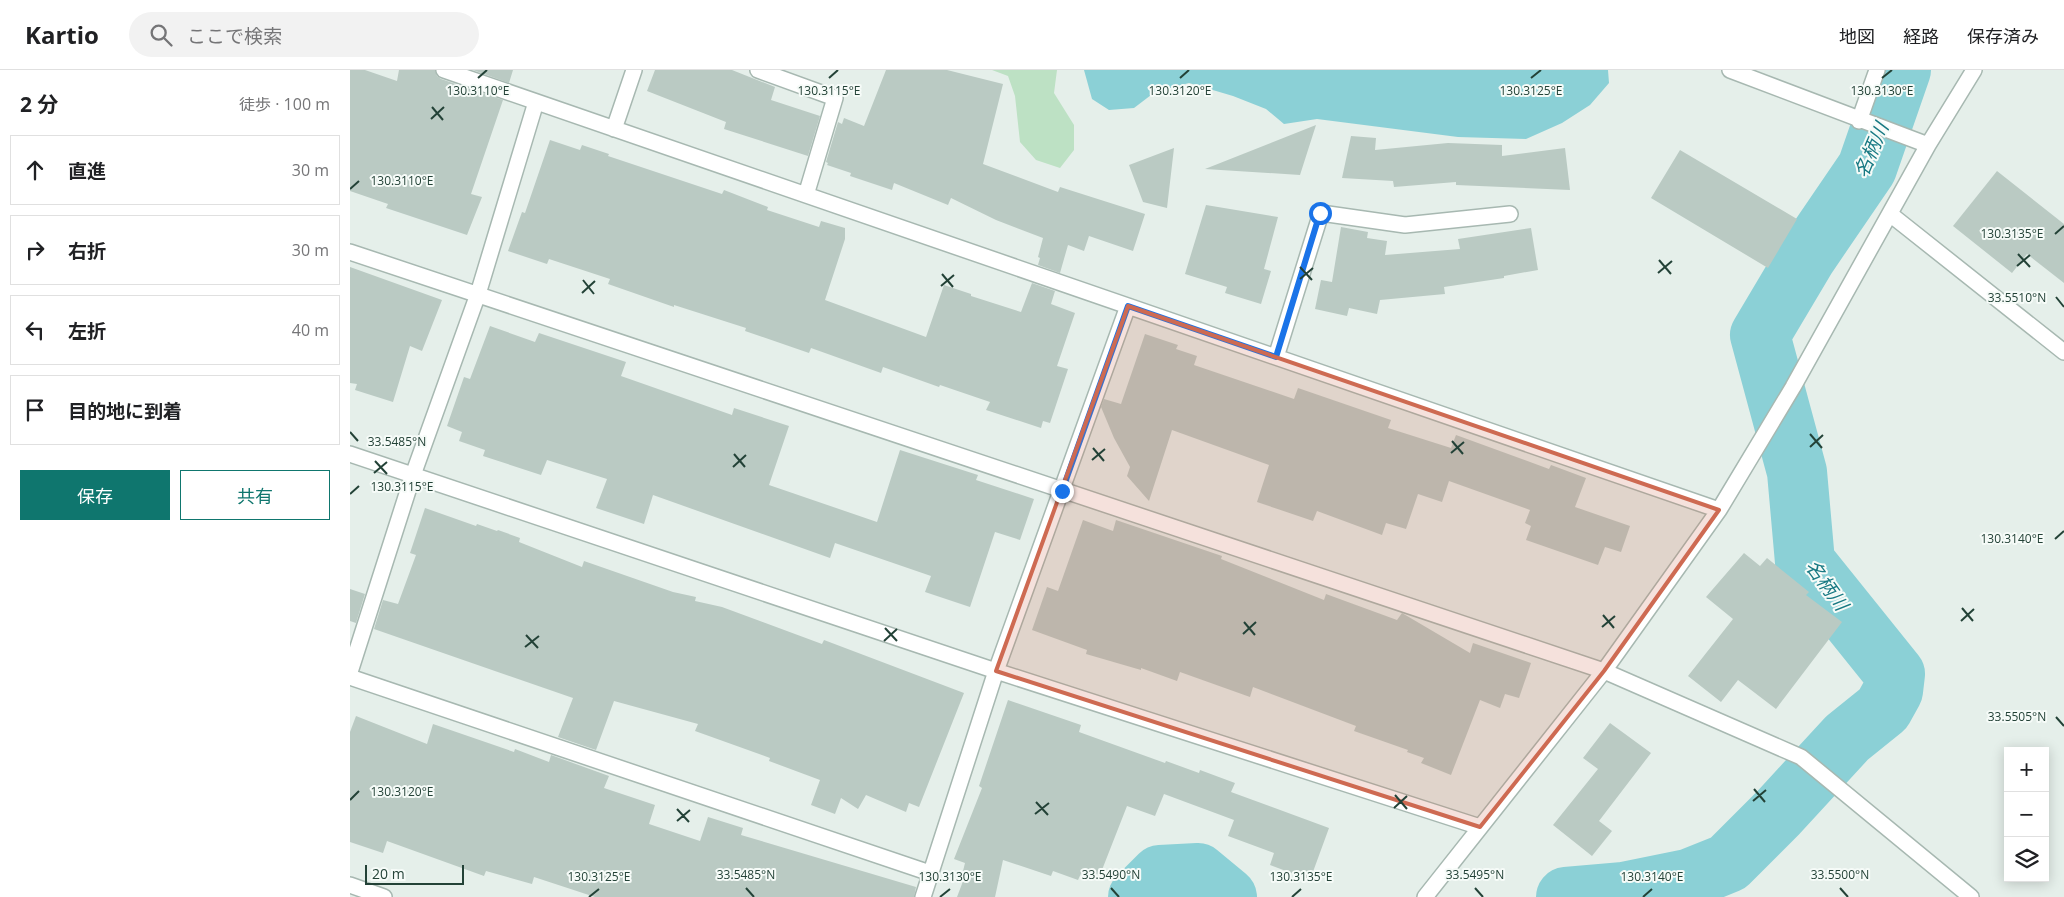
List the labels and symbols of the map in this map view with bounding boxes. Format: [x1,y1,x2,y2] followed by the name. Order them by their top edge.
[447,82,510,99] text: 130.3110°E
[798,82,861,99] text: 130.3115°E
[1149,82,1212,99] text: 130.3120°E
[1500,82,1563,99] text: 130.3125°E
[1851,82,1914,99] text: 130.3130°E
[1848,117,1895,181] water label: 名柄川
[371,172,434,189] text: 130.3110°E
[1309,202,1332,225] route start
[1981,225,2044,242] text: 130.3135°E
[1988,289,2046,306] text: 33.5510°N
[368,433,426,450] text: 33.5485°N
[371,478,434,495] text: 130.3115°E
[1051,480,1074,503] route end
[1981,530,2044,547] text: 130.3140°E
[1800,554,1855,617] water label: 名柄川
[1988,708,2046,725] text: 33.5505°N
[371,783,434,800] text: 130.3120°E
[365,862,464,885] scale bar
[717,866,775,883] text: 33.5485°N
[1082,866,1140,883] text: 33.5490°N
[1446,866,1504,883] text: 33.5495°N
[1811,866,1869,883] text: 33.5500°N
[568,868,631,885] text: 130.3125°E
[919,868,982,885] text: 130.3130°E
[1270,868,1333,885] text: 130.3135°E
[1621,868,1684,885] text: 130.3140°E

